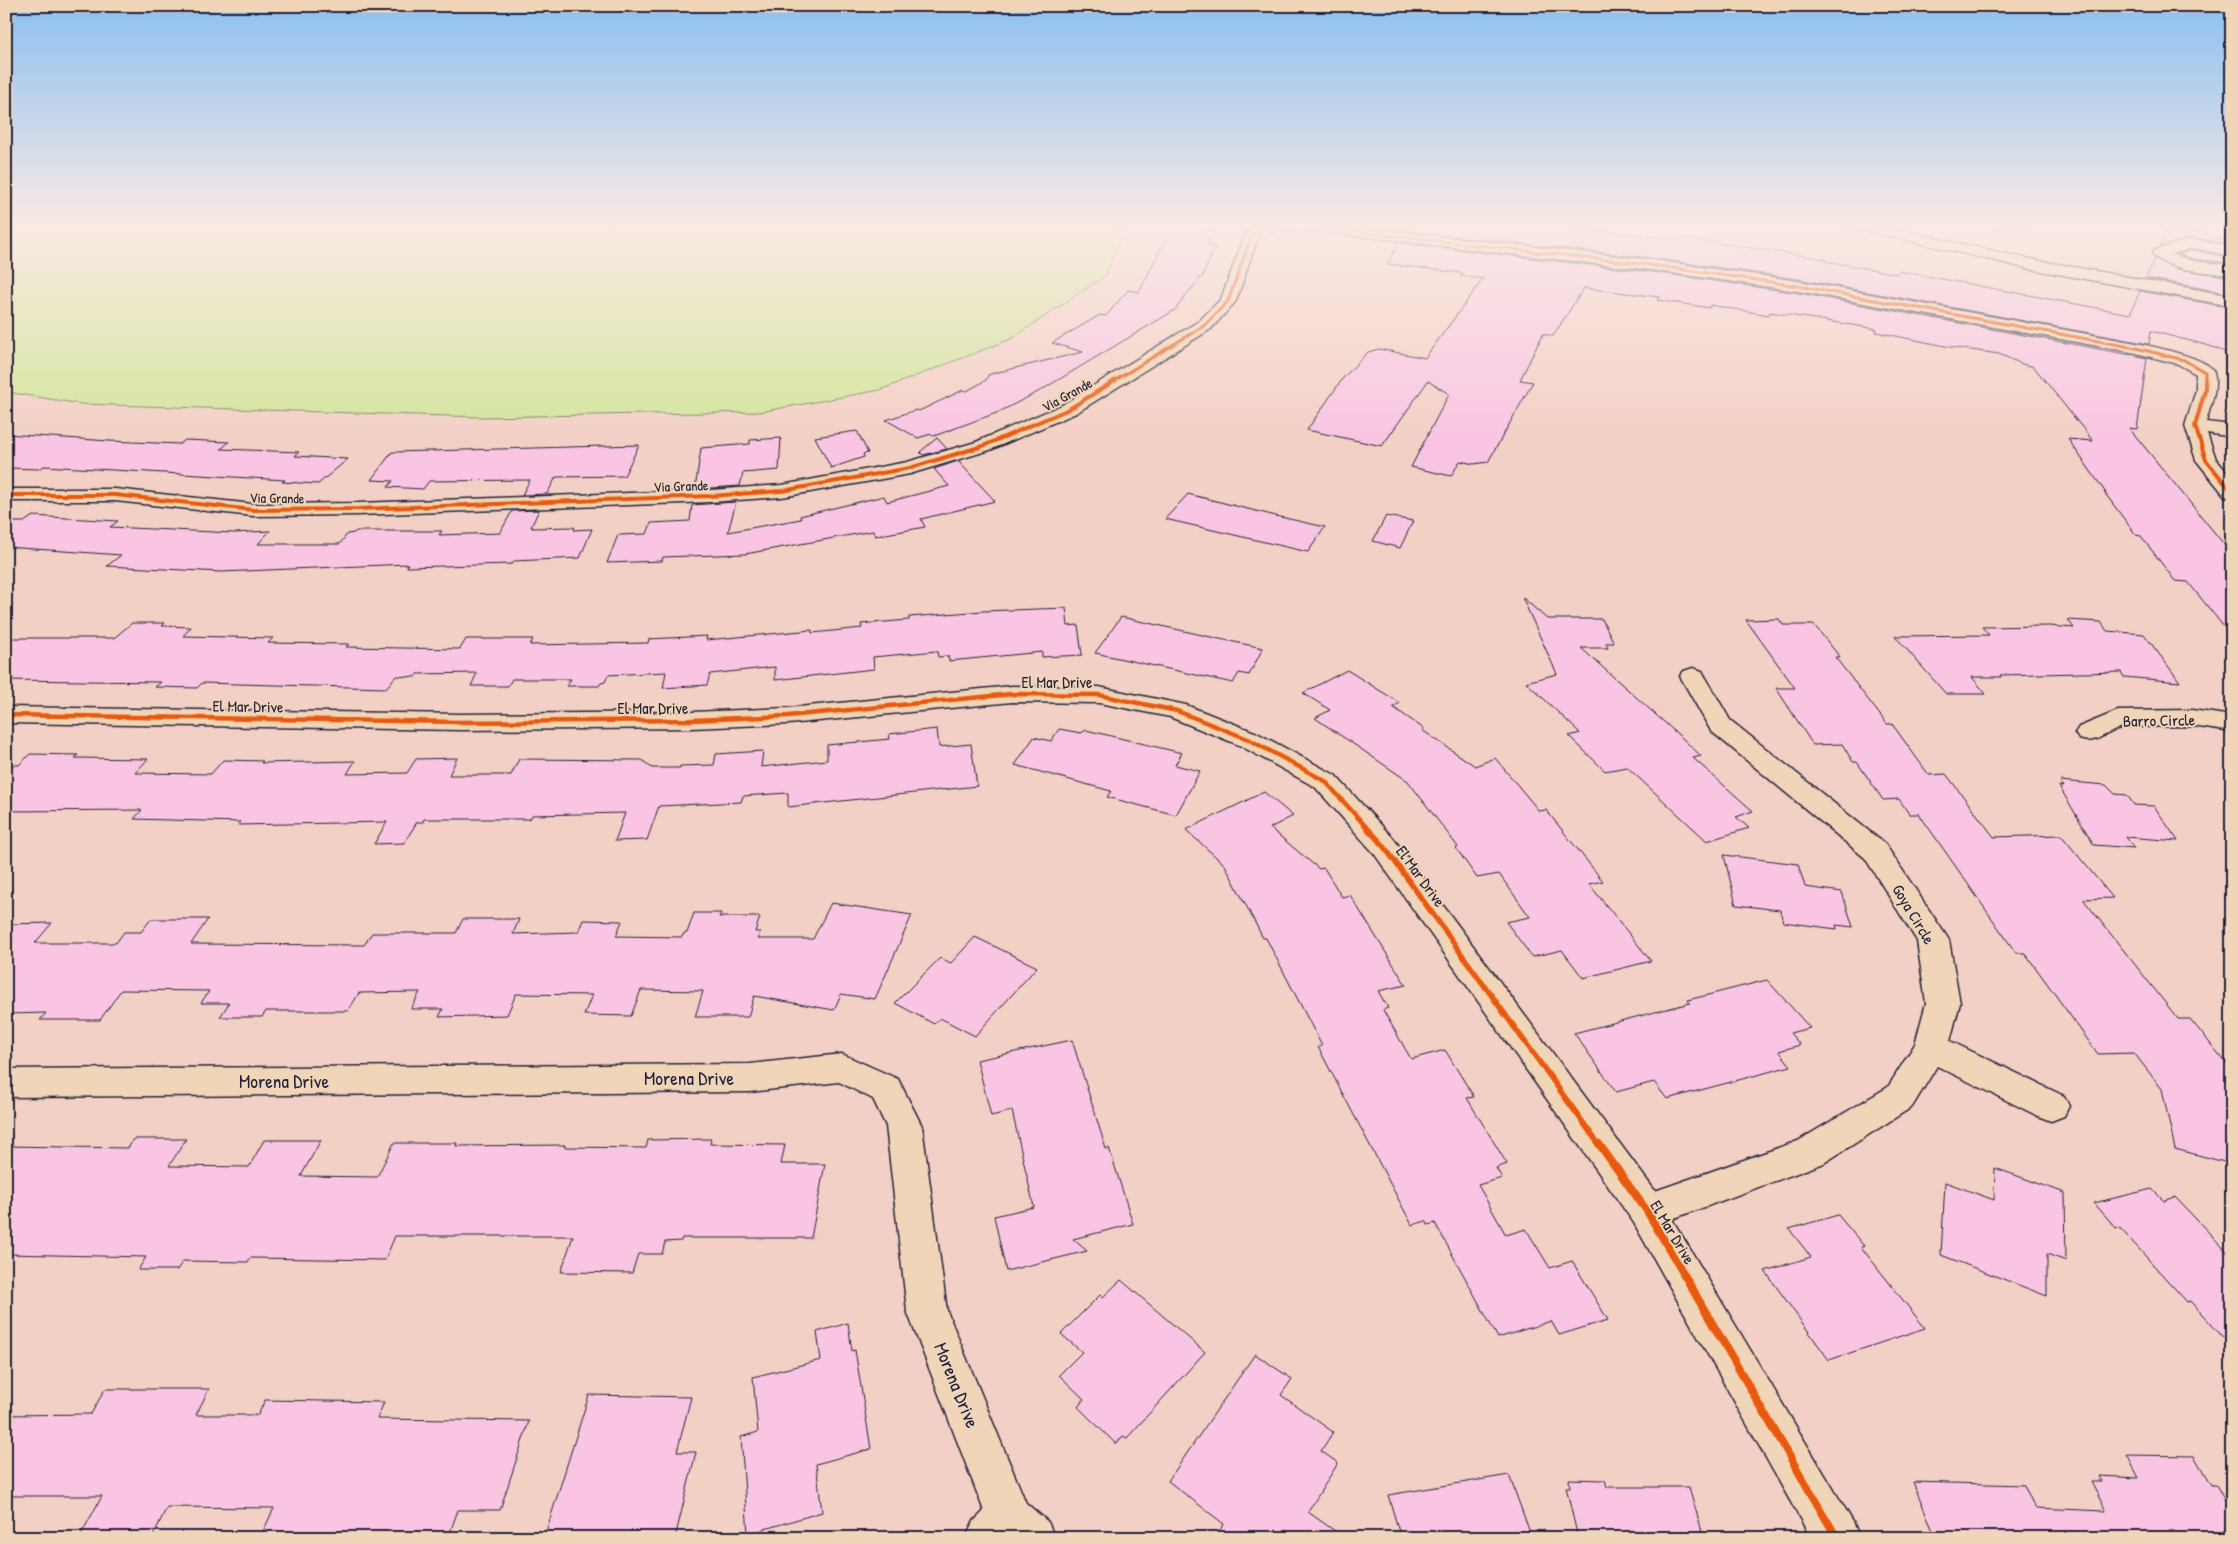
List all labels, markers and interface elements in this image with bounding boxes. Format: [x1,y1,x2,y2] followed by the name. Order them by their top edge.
[1038,373,1096,416] street label: Via Grande
[653,475,709,496] street label: Via Grande
[250,488,305,507] street label: Via Grande
[1022,671,1093,693] street label: El Mar Drive
[212,694,284,718] street label: El Mar Drive
[618,697,689,719] street label: El Mar Drive
[2123,708,2196,732] street label: Barro Circle
[1391,841,1451,912] street label: El Mar Drive
[1888,880,1941,949] street label: Goya Circle
[644,1065,734,1091] street label: Morena Drive
[239,1068,329,1094] street label: Morena Drive
[1645,1196,1701,1269] street label: El Mar Drive
[928,1338,986,1432] street label: Morena Drive

